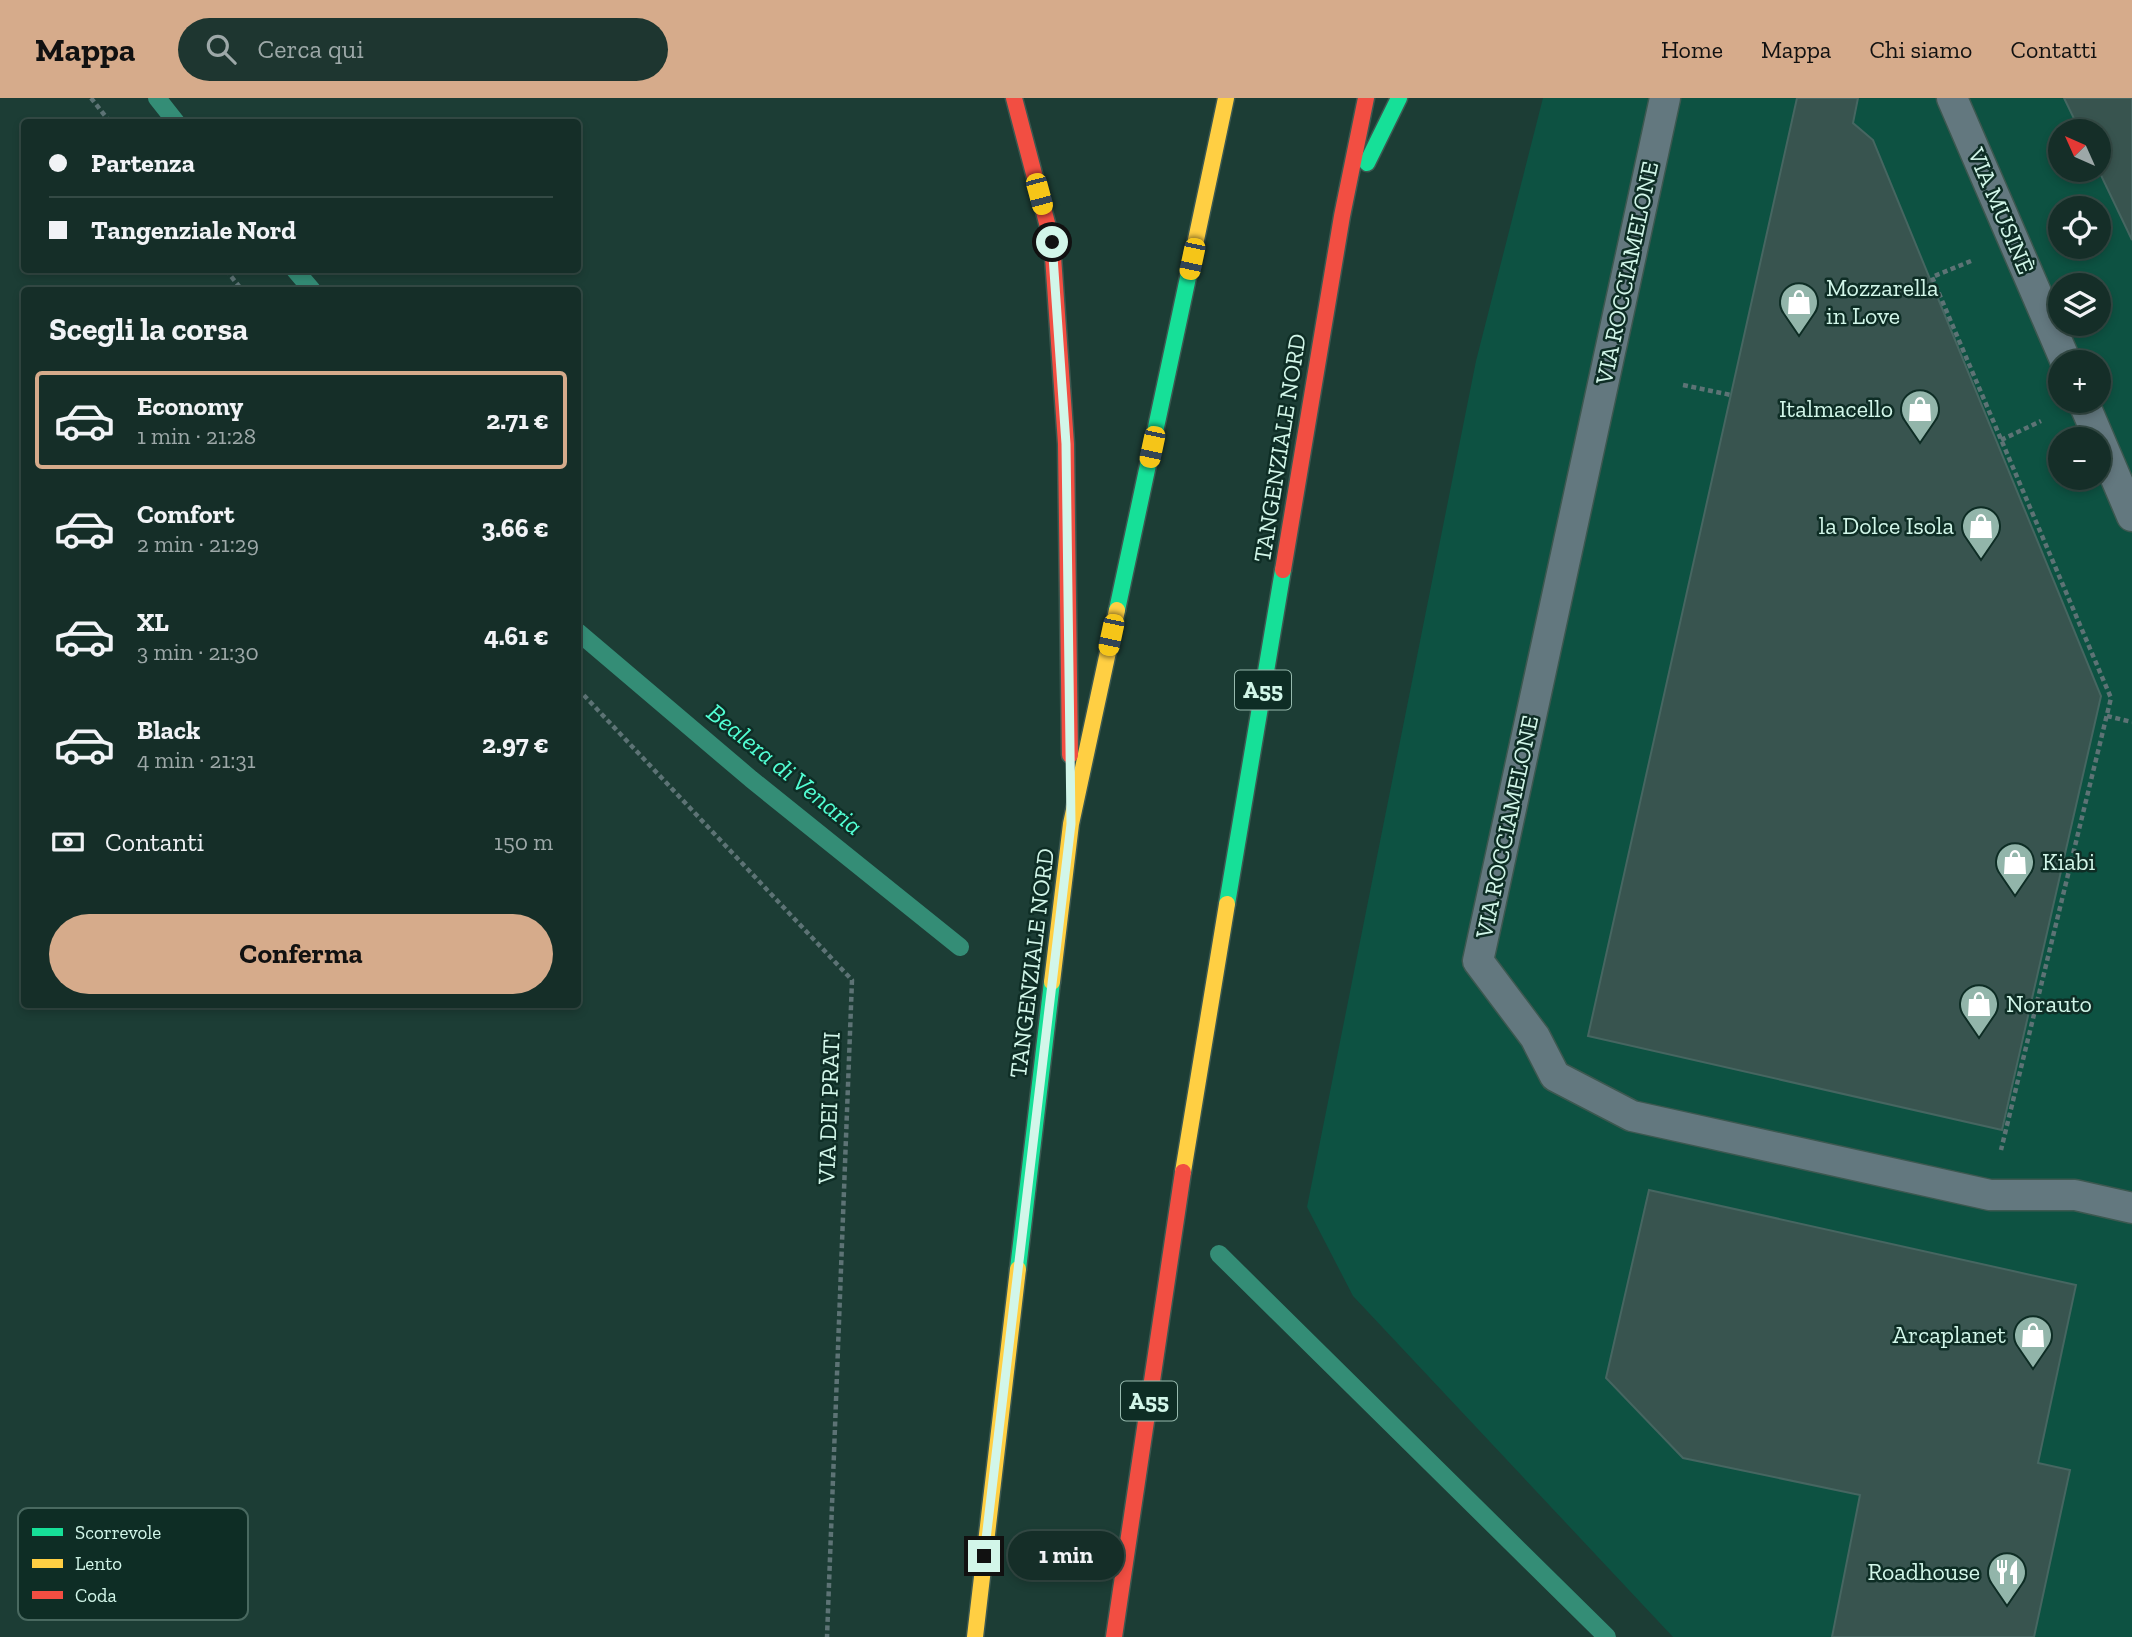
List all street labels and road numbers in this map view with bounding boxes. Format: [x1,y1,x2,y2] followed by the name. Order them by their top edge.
[1961,142,2041,278] street label: VIA MUSINÈ
[1588,159,1664,388] street label: VIA ROCCIAMELONE
[1247,332,1312,564] street label: TANGENZIALE NORD
[1235,670,1291,710] road number: A55
[1468,713,1544,942] street label: VIA ROCCIAMELONE
[1003,847,1060,1079] street label: TANGENZIALE NORD
[811,1031,846,1186] street label: VIA DEI PRATI
[1121,1382,1177,1420] road number: A55

